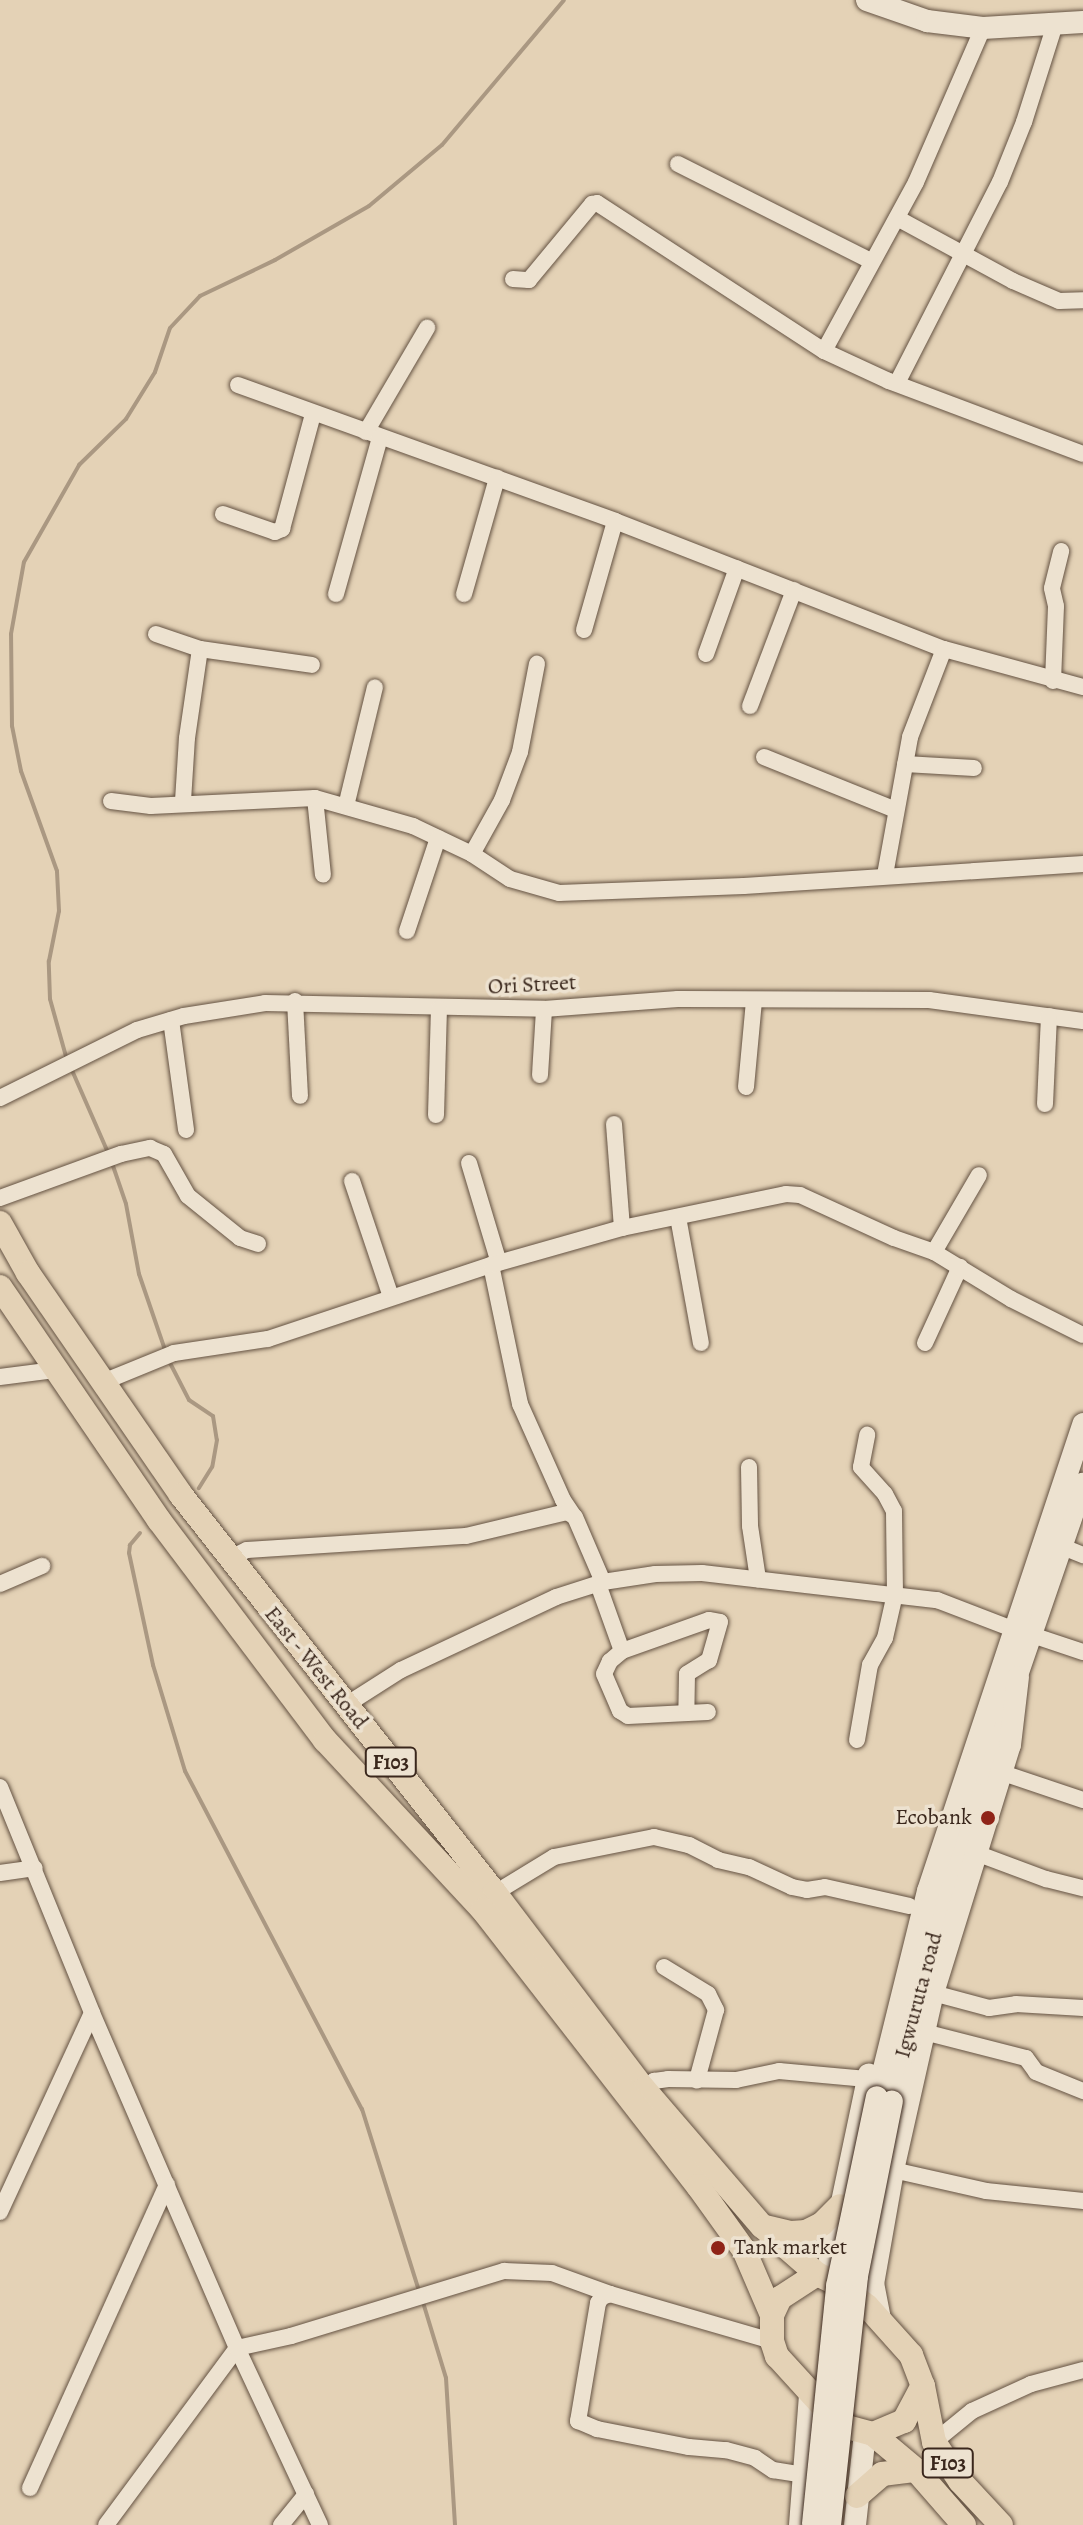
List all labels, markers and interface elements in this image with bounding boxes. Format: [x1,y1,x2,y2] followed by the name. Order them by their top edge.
[487,970,577,1000] street label: Ori Street
[258,1601,374,1735] street label: East - West Road
[363,1746,419,1778] road number: F103
[895,1805,972,1831] place label: Ecobank
[979,1809,997,1827] marker: Ecobank
[890,1929,948,2061] street label: Igwuruta road
[734,2235,847,2261] place label: Tank market
[709,2239,727,2257] marker: Tank market
[920,2447,976,2479] road number: F103

